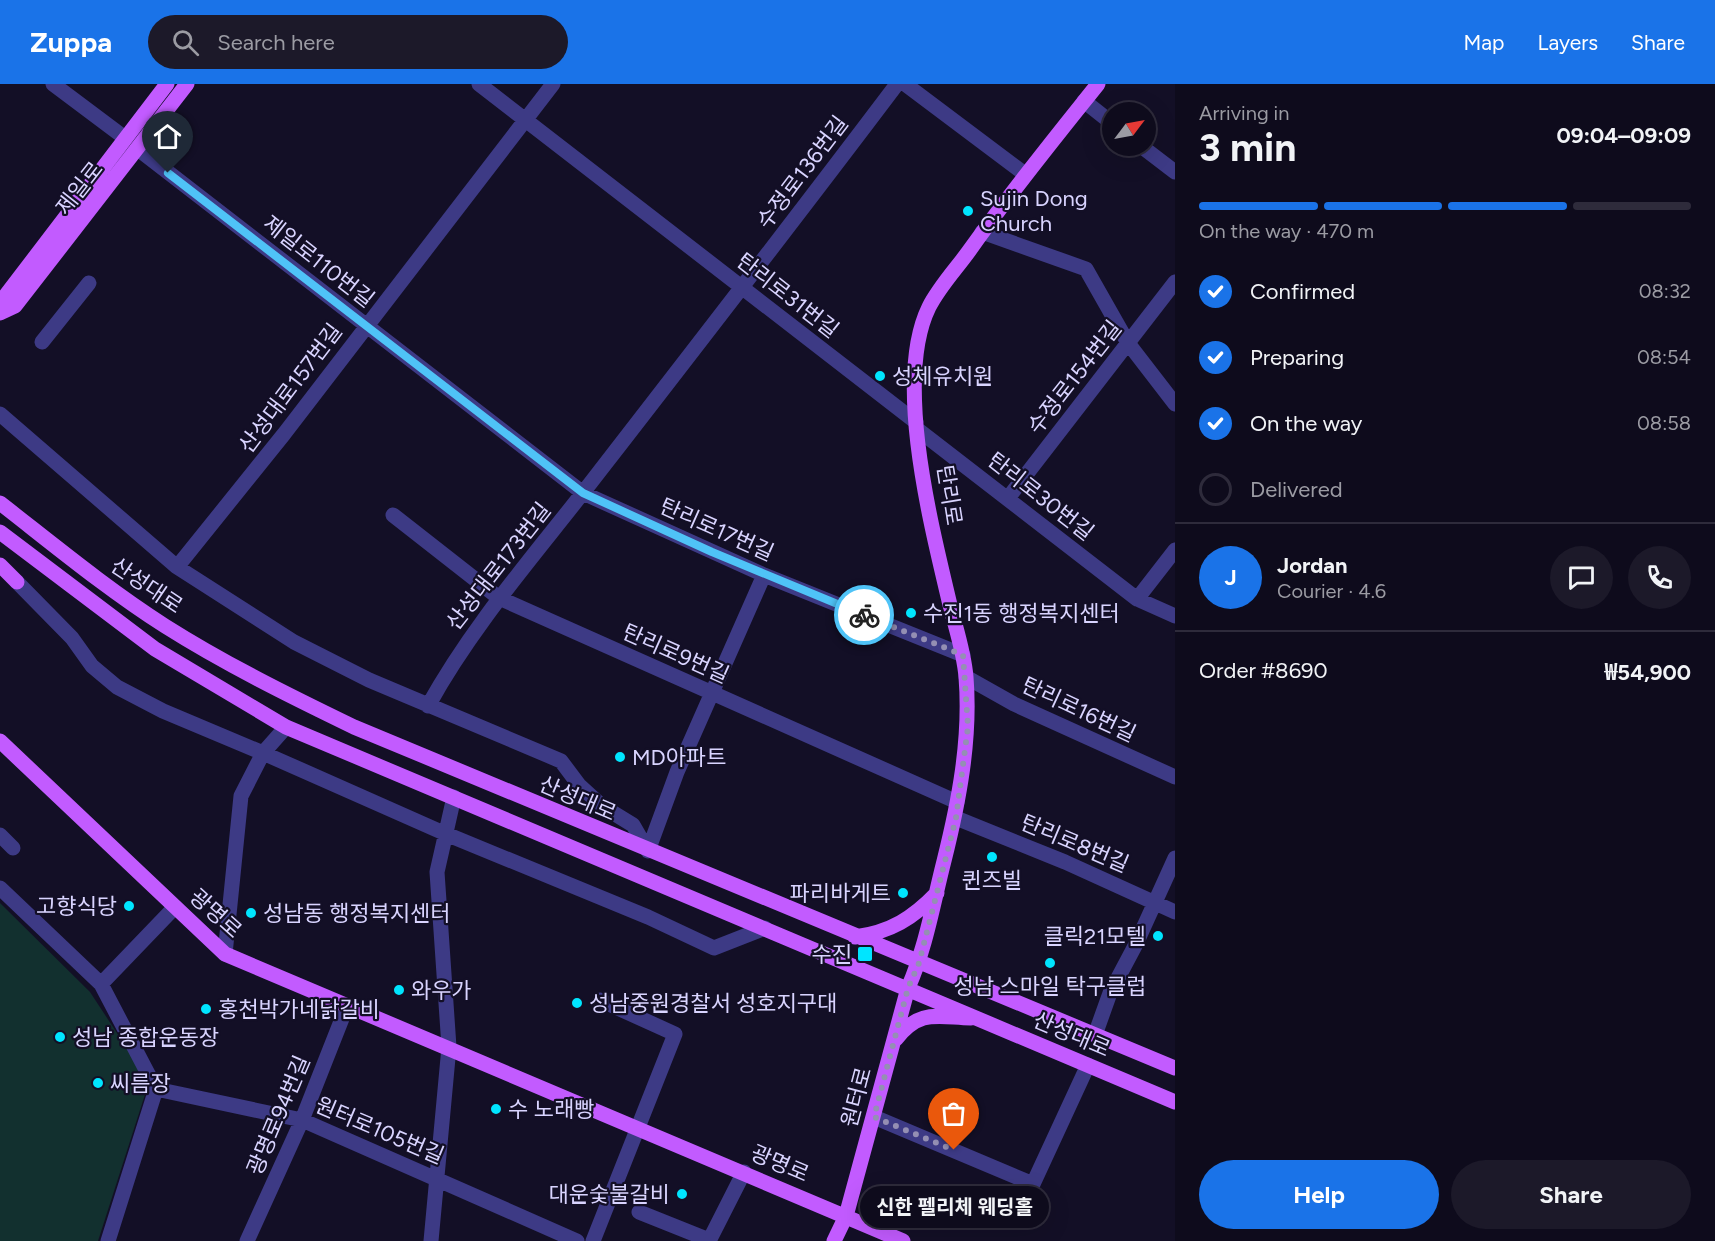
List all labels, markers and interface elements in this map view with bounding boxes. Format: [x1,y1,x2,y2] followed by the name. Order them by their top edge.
[148,15,568,69] search box
[30,25,112,59] text: Zuppa
[169,26,202,59] icon: search
[217,29,335,56] text: Search here
[1464,30,1504,55] text: Map
[1537,30,1598,55] text: Layers
[1631,30,1685,55] text: Share
[1199,101,1289,125] text: Arriving in
[1102,102,1156,156] north arrow
[1102,102,1156,156] map controls
[751,110,854,234] street label: 수정로136번길
[142,111,193,173] pin
[151,120,184,153] icon: home
[1556,122,1691,149] text: 09:04–09:09
[1199,124,1296,171] text: 3 min
[50,156,109,221] street label: 제일로
[980,185,1088,237] place label: Sujin Dong Church
[961,204,975,218] marker: Sujin Dong Church
[258,210,380,313] street label: 제일로110번길
[1199,219,1374,243] text: On the way · 470 m
[731,247,844,344] street label: 탄리로31번길
[1199,275,1232,308] icon: check
[1250,278,1355,305] text: Confirmed
[1639,279,1691,303] text: 08:32
[1022,315,1127,439] street label: 수정로154번길
[233,318,348,458] street label: 산성대로157번길
[1199,341,1232,374] icon: check
[1250,344,1344,371] text: Preparing
[1637,345,1691,369] text: 08:54
[892,363,993,390] place label: 성체유치원
[873,369,887,383] marker: 성체유치원
[1199,407,1232,440] icon: check
[1250,410,1362,437] text: On the way
[1637,411,1691,435] text: 08:58
[982,447,1099,546] street label: 탄리로30번길
[931,463,968,527] street label: 탄리로
[1250,476,1343,503] text: Delivered
[656,492,778,567] street label: 탄리로17번길
[440,497,557,635] street label: 산성대로173번길
[1550,546,1613,609] button: chat
[1628,546,1691,609] button: phone
[106,552,188,619] street label: 산성대로
[1277,552,1348,579] text: Jordan
[1224,564,1237,591] text: J
[1277,579,1386,603] text: Courier · 4.6
[834,585,894,645] courier
[848,599,881,632] icon: bike
[923,600,1120,627] place label: 수진1동 행정복지센터
[904,606,918,620] marker: 수진1동 행정복지센터
[618,618,733,689] street label: 탄리로9번길
[1199,657,1328,684] text: Order #8690
[1604,659,1691,686] text: ₩54,900
[1017,671,1140,748] street label: 탄리로16번길
[632,744,726,771] place label: MD아파트
[613,750,627,764] marker: MD아파트
[535,770,620,827] street label: 산성대로
[1017,809,1133,878] street label: 탄리로8번길
[985,850,999,864] marker: 퀸즈빌
[962,867,1022,894] place label: 퀸즈빌
[790,880,891,907] place label: 파리바게트
[184,883,247,944] street label: 광명로
[896,886,910,900] marker: 파리바게트
[36,893,117,920] place label: 고향식당
[122,899,136,913] marker: 고향식당
[263,900,451,927] place label: 성남동 행정복지센터
[244,906,258,920] marker: 성남동 행정복지센터
[1044,923,1146,950] place label: 클릭21모텔
[1151,929,1165,943] marker: 클릭21모텔
[812,941,852,968] place label: 수진
[856,945,874,963] marker: 수진
[1043,956,1057,970] marker: 성남 스마일 탁구클럽
[953,973,1147,1000] place label: 성남 스마일 탁구클럽
[411,977,472,1004] place label: 와우가
[392,983,406,997] marker: 와우가
[589,990,837,1017] place label: 성남중원경찰서 성호지구대
[218,996,380,1023] place label: 홍천박가네닭갈비
[570,996,584,1010] marker: 성남중원경찰서 성호지구대
[199,1002,213,1016] marker: 홍천박가네닭갈비
[1029,1006,1114,1063] street label: 산성대로
[72,1024,219,1051] place label: 성남 종합운동장
[53,1030,67,1044] marker: 성남 종합운동장
[241,1051,316,1179] street label: 광명로94번길
[836,1064,877,1130] street label: 원터로
[110,1070,171,1097] place label: 씨름장
[91,1076,105,1090] marker: 씨름장
[928,1088,979,1150] pin
[311,1091,448,1170] street label: 원터로105번길
[508,1096,594,1123] place label: 수 노래빵
[937,1097,970,1130] icon: bag
[489,1102,503,1116] marker: 수 노래빵
[747,1139,813,1188] street label: 광명로
[1199,1160,1439,1229] button: Help
[1451,1160,1691,1229] button: Share
[549,1181,670,1208] place label: 대운숯불갈비
[860,1186,1048,1228] callout: 신한 펠리체 웨딩홀
[675,1187,689,1201] marker: 대운숯불갈비
[876,1195,1033,1219] text: 신한 펠리체 웨딩홀

